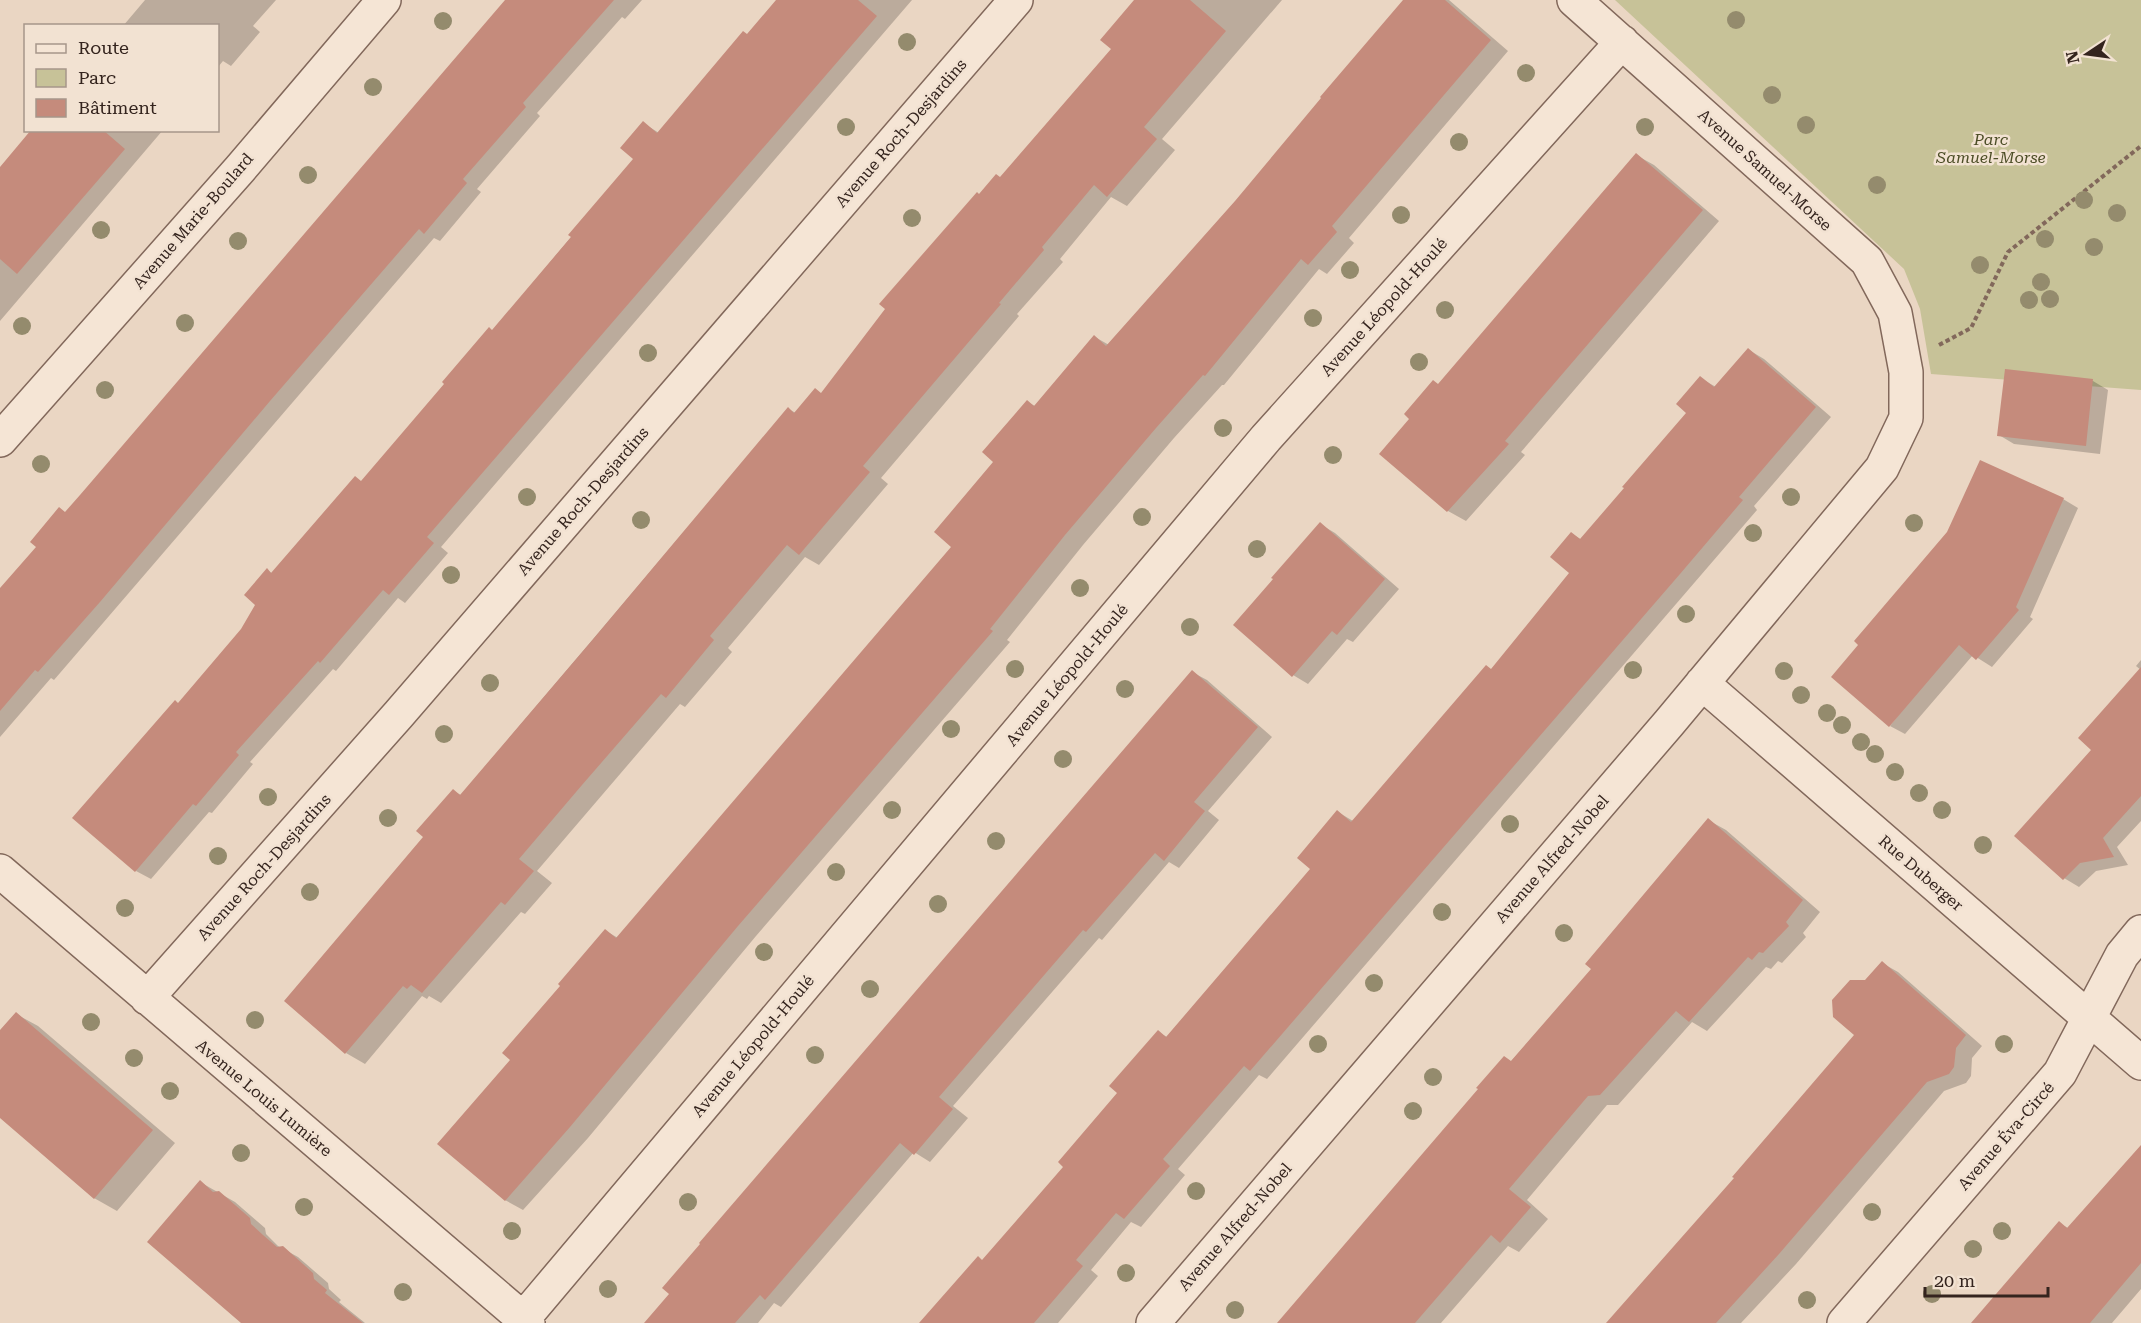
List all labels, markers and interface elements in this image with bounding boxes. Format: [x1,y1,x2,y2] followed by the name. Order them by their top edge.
[24,24,219,132] legend
[2057,24,2117,84] north arrow
[78,37,129,58] text: Route
[2062,49,2084,65] text: N
[831,55,971,211] street label: Avenue Roch-Desjardins
[78,67,116,88] text: Parc
[78,97,157,118] text: Bâtiment
[1694,105,1836,235] street label: Avenue Samuel-Morse
[1935,130,2046,167] park label: Parc Samuel-Morse
[129,149,257,293] street label: Avenue Marie-Boulard
[1317,234,1451,380] street label: Avenue Léopold-Houlé
[513,423,653,579] street label: Avenue Roch-Desjardins
[1002,600,1132,750] street label: Avenue Léopold-Houlé
[193,790,335,944] street label: Avenue Roch-Desjardins
[1491,791,1613,927] street label: Avenue Alfred-Nobel
[1875,831,1967,915] street label: Rue Duberger
[688,971,818,1121] street label: Avenue Léopold-Houlé
[192,1036,336,1161] street label: Avenue Louis Lumière
[1954,1078,2058,1194] street label: Avenue Éva-Circé
[1174,1159,1296,1295] street label: Avenue Alfred-Nobel
[1925,1260,2048,1298] scale bar
[1934,1270,1975,1291] text: 20 m

